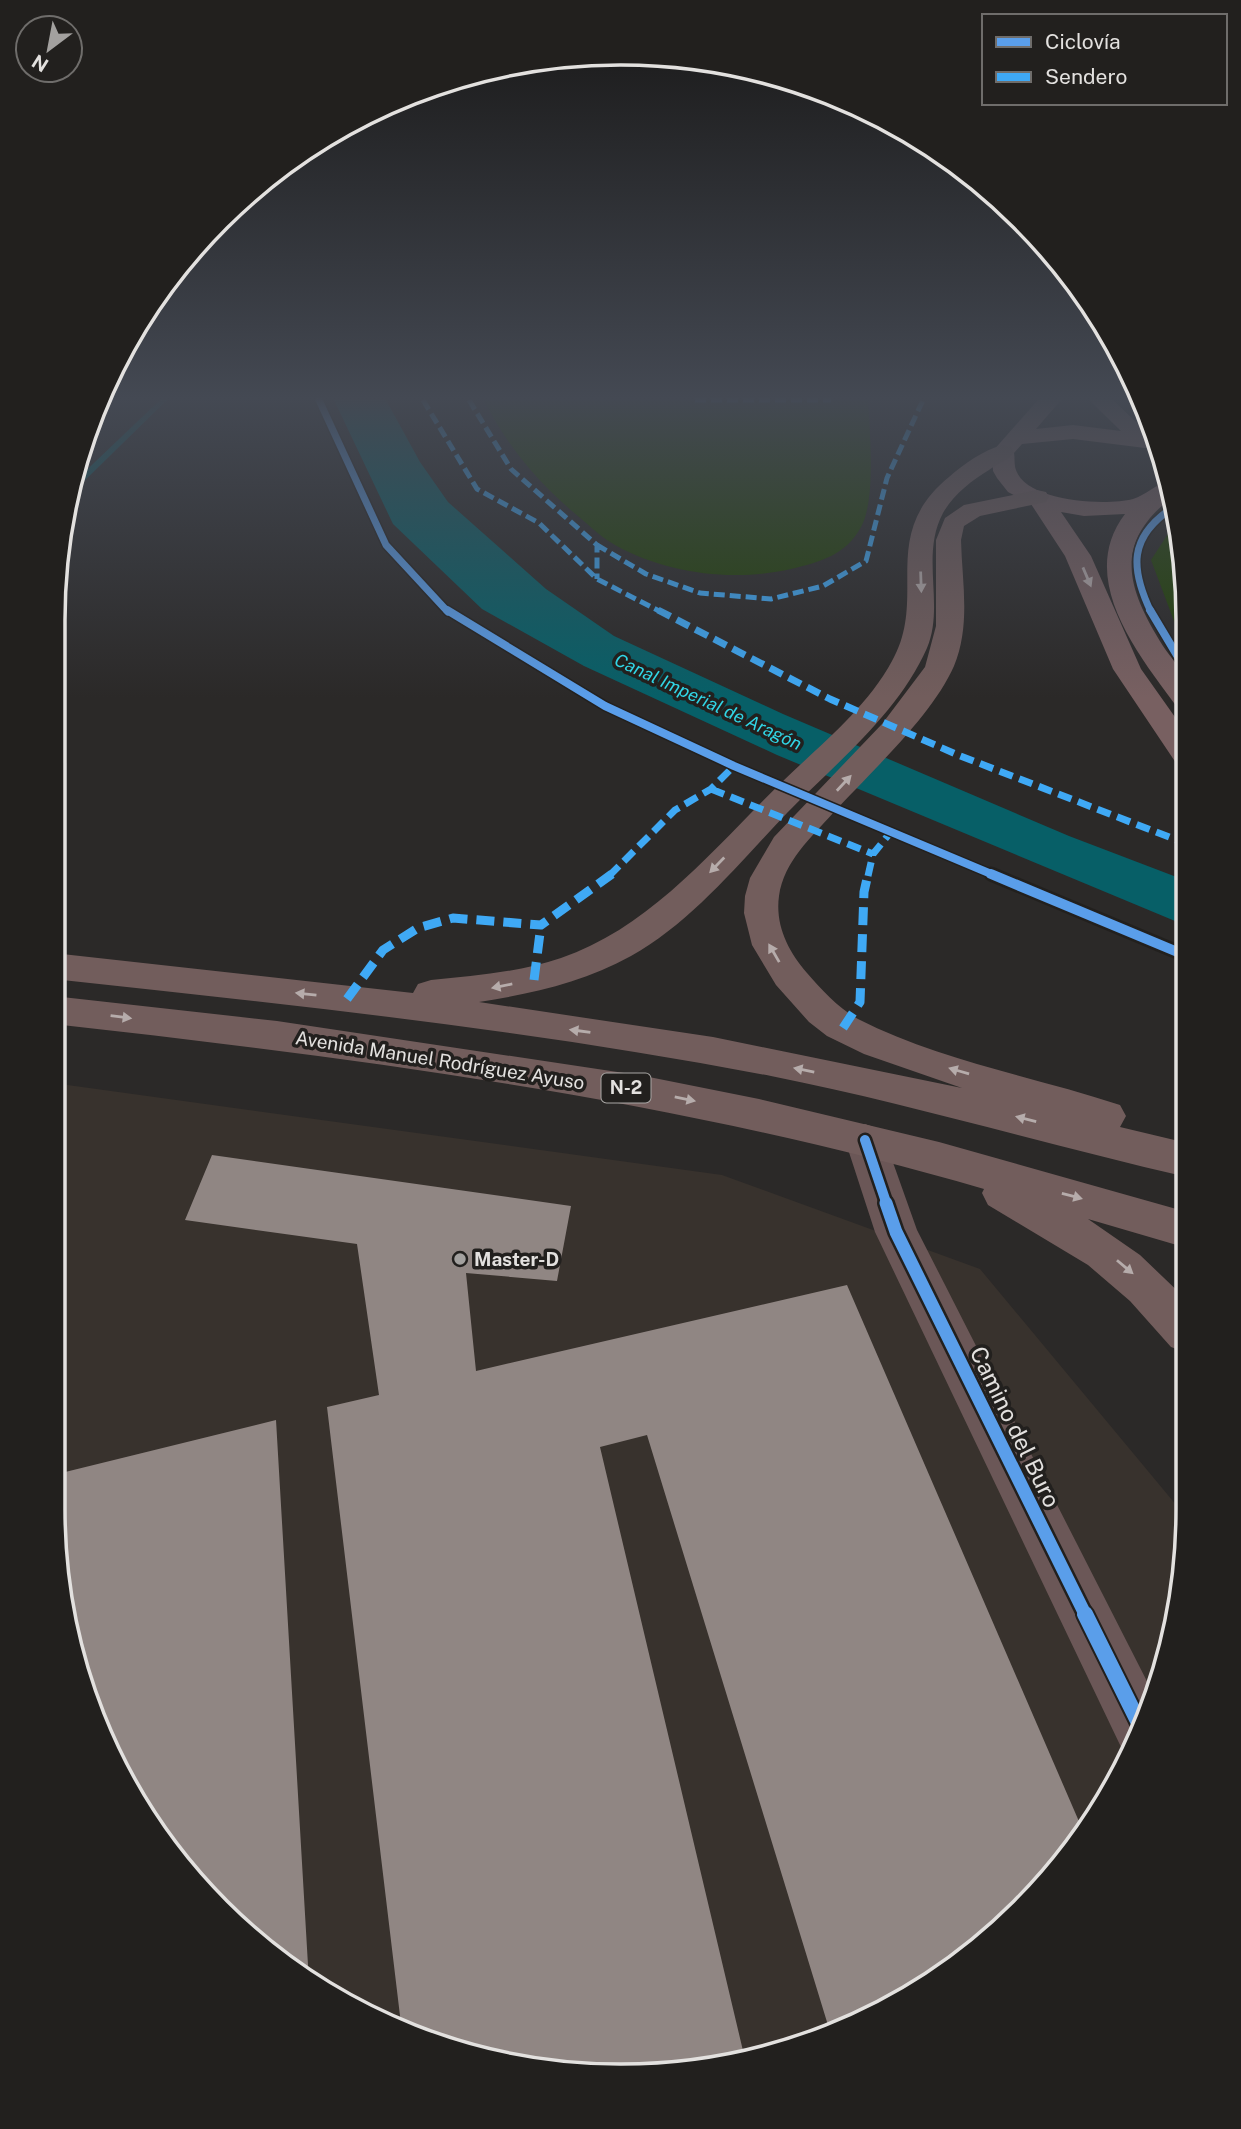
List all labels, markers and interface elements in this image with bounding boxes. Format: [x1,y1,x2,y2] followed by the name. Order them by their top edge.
[14,14,84,84] north arrow
[982,14,1227,105] legend
[1045,29,1121,54] text: Ciclovía
[28,50,52,77] text: N
[1045,64,1127,89] text: Sendero
[1081,567,1092,588] one-way arrow
[915,571,927,593] one-way arrow
[611,649,805,754] water label: Canal Imperial de Aragón
[835,775,851,792] one-way arrow
[709,857,726,873] one-way arrow
[768,943,780,962] one-way arrow
[491,980,513,991] one-way arrow
[295,988,317,999] one-way arrow
[110,1012,132,1023] one-way arrow
[569,1025,591,1036] one-way arrow
[294,1026,586,1094] street label: Avenida Manuel Rodríguez Ayuso
[793,1064,815,1075] one-way arrow
[949,1066,970,1076] one-way arrow
[602,1073,650,1102] road number: N-2
[674,1094,696,1105] one-way arrow
[1015,1113,1037,1124] one-way arrow
[1062,1191,1084,1202] one-way arrow
[474,1248,559,1270] place label: Master-D
[452,1251,468,1267] marker: Master-D
[1117,1259,1134,1274] one-way arrow
[965,1342,1066,1512] street label: Camino del Buro

